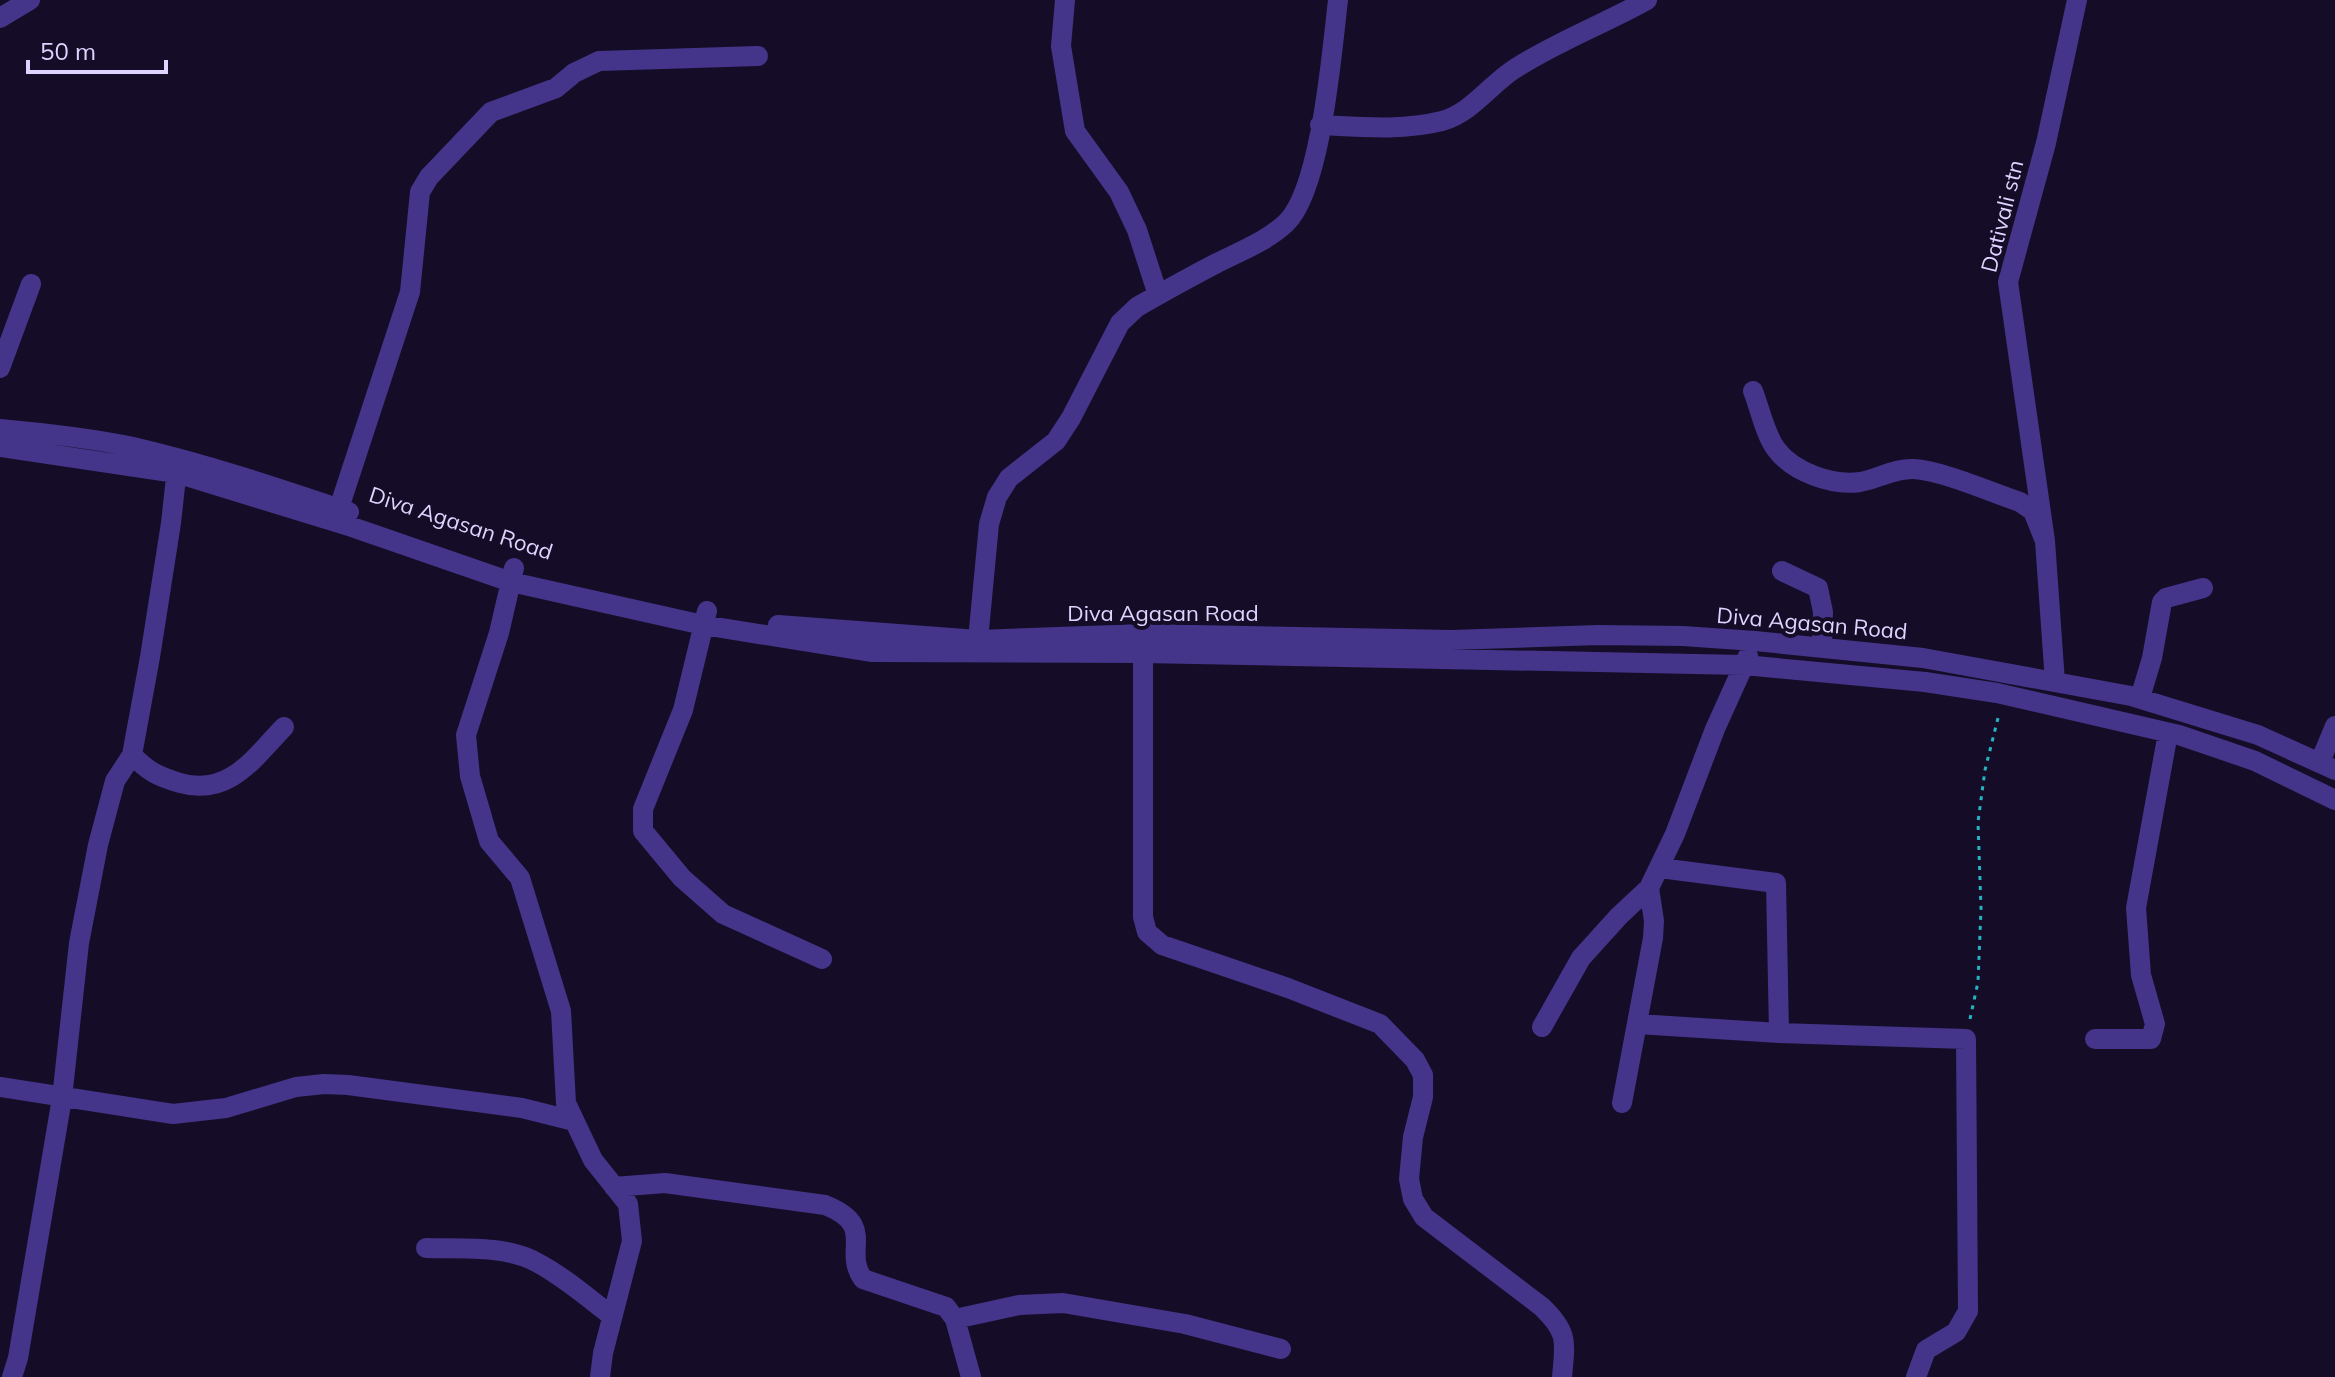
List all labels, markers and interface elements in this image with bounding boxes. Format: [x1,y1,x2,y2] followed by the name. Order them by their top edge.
[28,24,166,74] scale bar
[40,36,96,66] text: 50 m
[1975,157,2029,275] street label: Dativali stn
[366,480,556,566] street label: Diva Agasan Road
[1067,599,1259,627] street label: Diva Agasan Road
[1715,601,1909,645] street label: Diva Agasan Road

